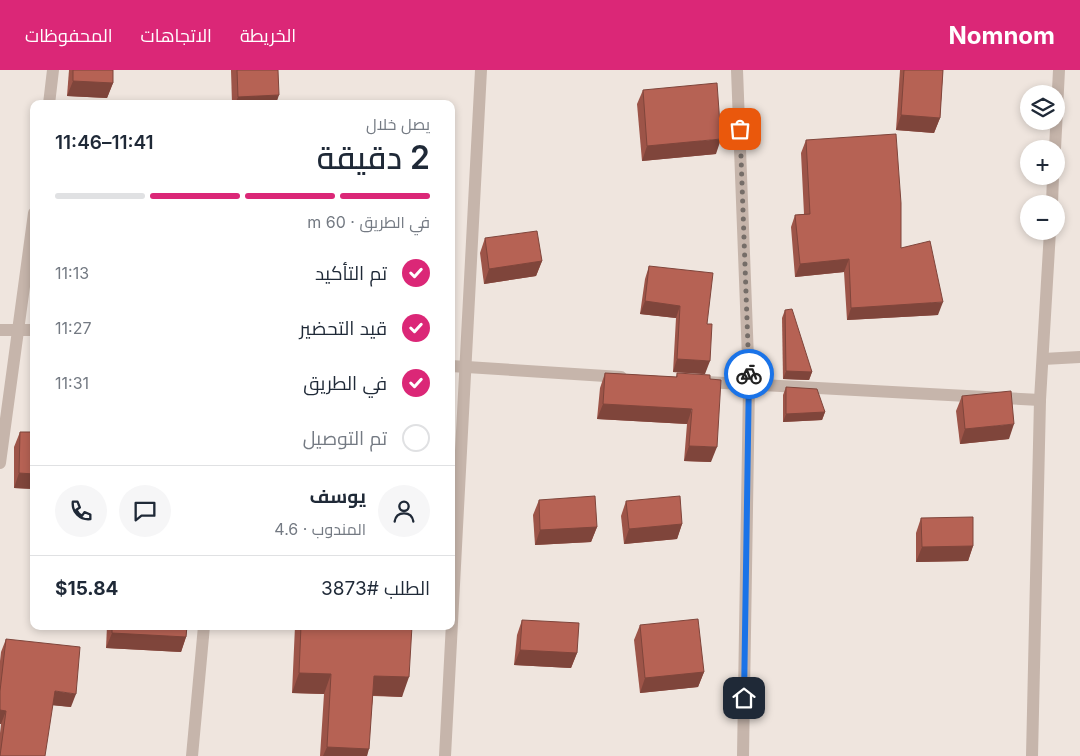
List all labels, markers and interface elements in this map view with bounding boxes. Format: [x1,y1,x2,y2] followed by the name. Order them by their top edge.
[949,21,1055,50] text: Nomnom
[25,25,113,46] text: المحفوظات
[141,25,212,46] text: الاتجاهات
[240,25,296,46] text: الخريطة
[1020,85,1065,240] map controls
[1020,85,1065,130] button: layers
[719,108,761,150] pin
[366,114,430,134] text: يصل خلال
[726,115,754,143] icon: bag
[55,131,154,154] text: 11:41–11:46
[317,138,430,177] text: 2 دقيقة
[1020,140,1065,185] button: +
[1020,195,1065,240] button: −
[307,212,430,232] text: في الطريق · 60 m
[402,259,430,287] icon: check
[315,262,387,285] text: تم التأكيد
[55,263,89,283] text: 11:13
[402,314,430,342] icon: check
[300,317,387,340] text: قيد التحضير
[55,318,91,338] text: 11:27
[724,349,774,399] courier
[735,360,763,388] icon: bike
[402,369,430,397] icon: check
[303,372,387,395] text: في الطريق
[55,373,89,393] text: 11:31
[303,427,387,450] text: تم التوصيل
[55,485,107,537] button: phone
[119,485,171,537] button: chat
[310,485,366,508] text: يوسف
[378,485,430,537] button: person
[274,519,366,539] text: المندوب · 4.6
[55,577,118,600] text: $15.84
[321,577,430,600] text: الطلب #3873
[723,677,765,719] pin
[730,684,758,712] icon: home

